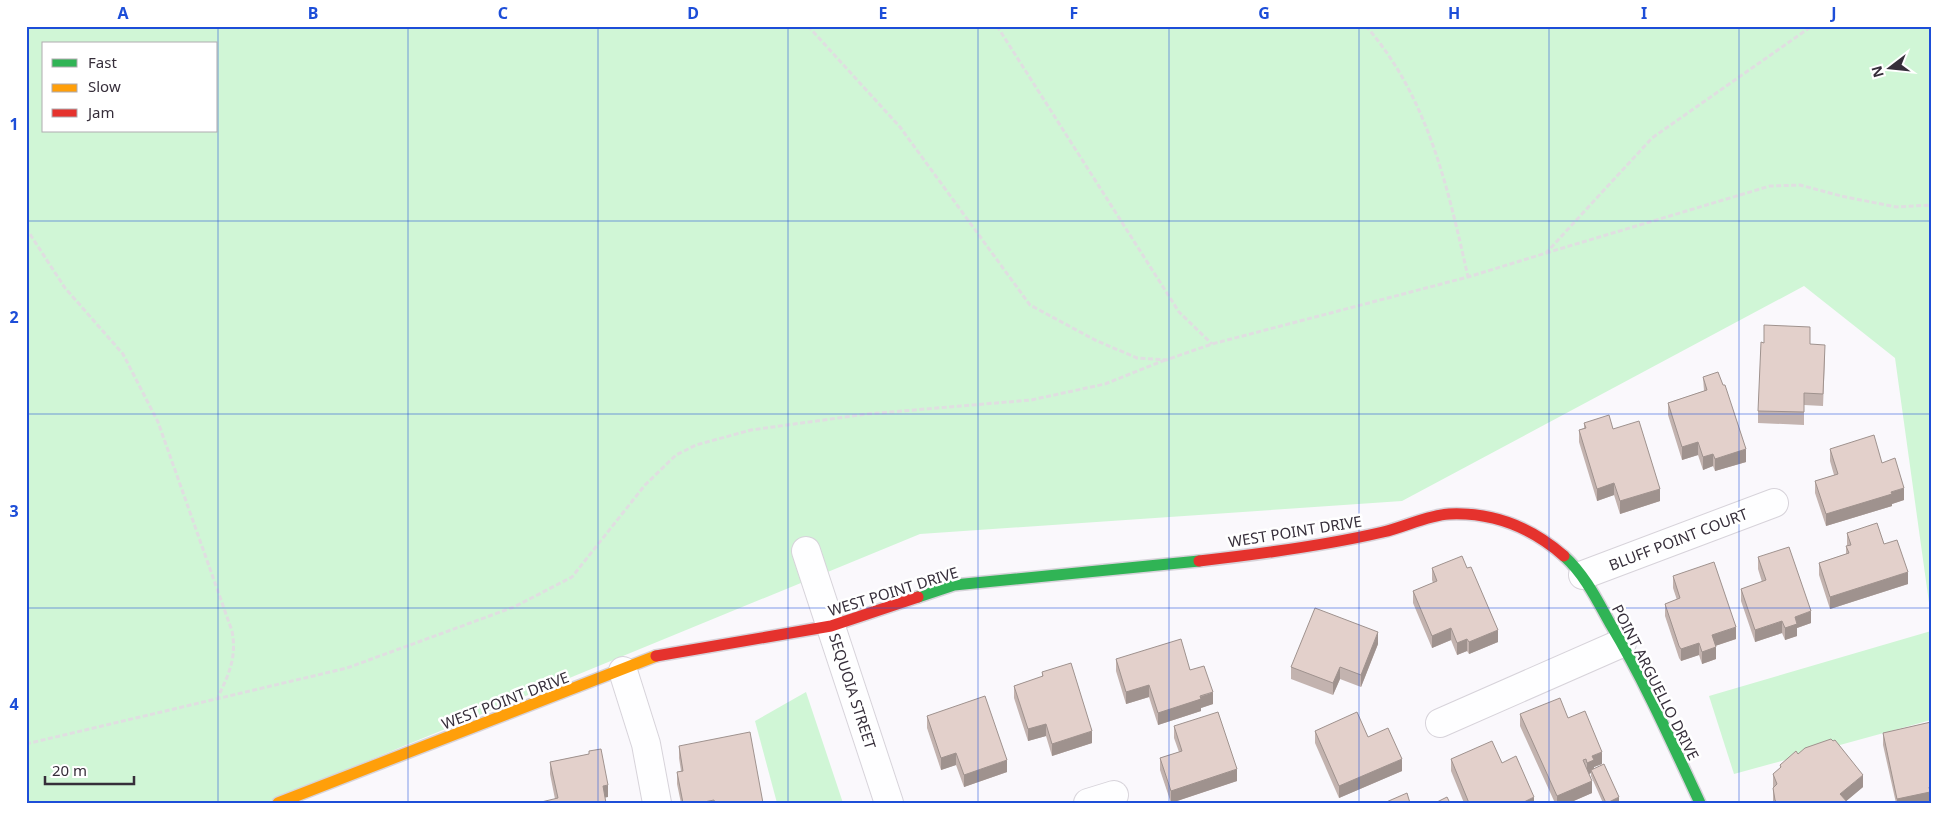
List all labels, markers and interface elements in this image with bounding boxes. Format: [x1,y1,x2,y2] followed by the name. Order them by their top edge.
[117,2,129,24] text: A
[308,2,318,24] text: B
[498,2,508,24] text: C
[687,2,699,24] text: D
[879,2,888,24] text: E
[1070,2,1078,24] text: F
[1258,2,1270,24] text: G
[1448,2,1460,24] text: H
[1641,2,1647,24] text: I
[1829,2,1837,24] text: J
[42,42,218,132] legend
[1864,42,1914,92] north arrow
[88,52,117,72] text: Fast
[1866,64,1888,80] text: N
[88,76,121,96] text: Slow
[86,102,115,122] text: Jam
[9,113,19,135] text: 1
[9,306,19,328] text: 2
[9,500,19,522] text: 3
[1606,503,1751,575] street label: BLUFF POINT COURT
[1227,511,1363,551] street label: WEST POINT DRIVE
[826,562,960,620] street label: WEST POINT DRIVE
[1608,601,1704,763] street label: POINT ARGUELLO DRIVE
[825,631,881,752] street label: SEQUOIA STREET
[438,666,572,734] street label: WEST POINT DRIVE
[9,693,19,715] text: 4
[45,754,134,786] scale bar
[52,760,87,780] text: 20 m

